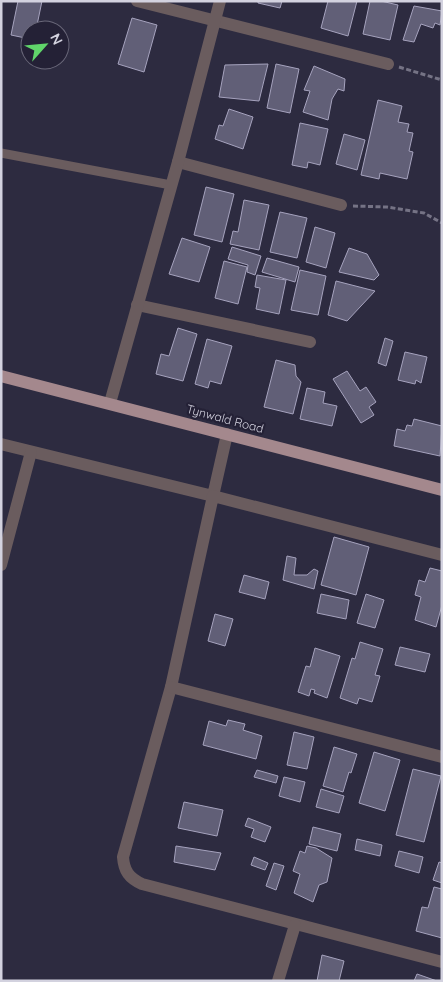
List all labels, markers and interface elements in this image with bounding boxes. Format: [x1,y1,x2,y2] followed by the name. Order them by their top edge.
[20,20,70,70] north arrow
[46,30,67,48] text: N
[185,401,265,436] street label: Tynwald Road

